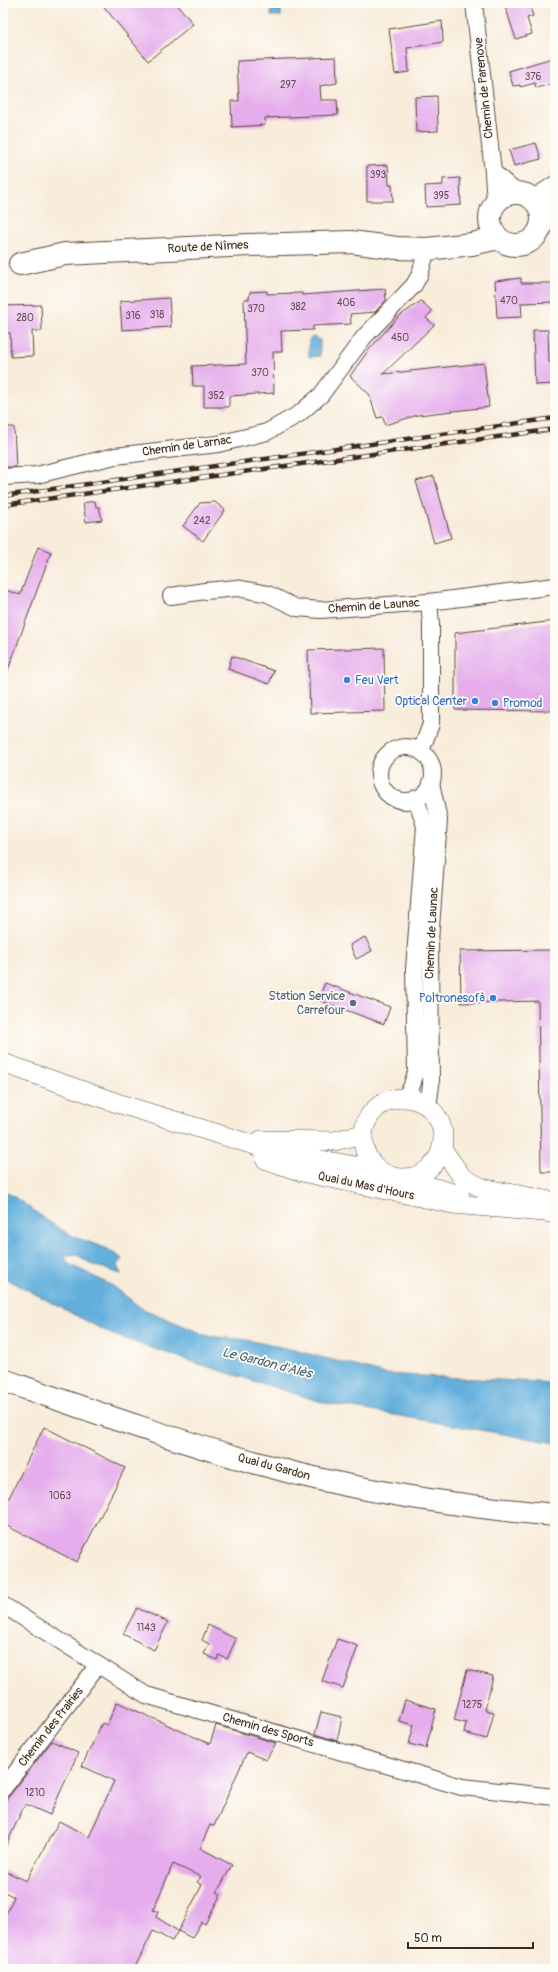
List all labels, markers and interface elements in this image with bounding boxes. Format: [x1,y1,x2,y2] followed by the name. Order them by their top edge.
[471,37,497,139] street label: Chemin de Parenove
[525,71,542,83] house number: 376
[280,79,297,91] house number: 297
[370,169,387,181] house number: 393
[433,190,449,202] house number: 395
[167,237,249,257] street label: Route de Nîmes
[500,295,518,307] house number: 470
[337,297,355,309] house number: 406
[290,301,307,313] house number: 382
[247,303,265,315] house number: 370
[150,309,164,321] house number: 318
[125,310,141,322] house number: 316
[16,312,34,324] house number: 280
[391,332,409,344] house number: 450
[251,367,269,379] house number: 370
[208,390,225,402] house number: 352
[141,432,233,460] street label: Chemin de Larnac
[194,515,211,527] house number: 242
[328,595,420,617] street label: Chemin de Launac
[355,673,399,688] place label: Feu Vert
[342,675,352,685] marker: Feu Vert
[395,694,468,709] place label: Optical Center
[470,696,480,706] marker: Optical Center
[503,696,543,711] place label: Promod
[490,698,500,708] marker: Promod
[422,887,442,979] street label: Chemin de Launac
[269,989,346,1018] place label: Station Service Carrefour
[419,991,486,1006] place label: Poltronesofà
[488,993,498,1003] marker: Poltronesofà
[348,998,358,1008] marker: Station Service Carrefour
[316,1168,416,1204] street label: Quai du Mas d'Hours
[220,1344,316,1382] water label: Le Gardon d'Alès
[236,1450,312,1484] street label: Quai du Gardon
[49,1490,71,1502] house number: 1063
[136,1622,156,1634] house number: 1143
[15,1684,87,1770] street label: Chemin des Prairies
[462,1699,482,1711] house number: 1275
[221,1710,316,1750] street label: Chemin des Sports
[25,1787,45,1799] house number: 1210
[408,1924,533,1950] scale bar
[414,1931,442,1946] text: 50 m

